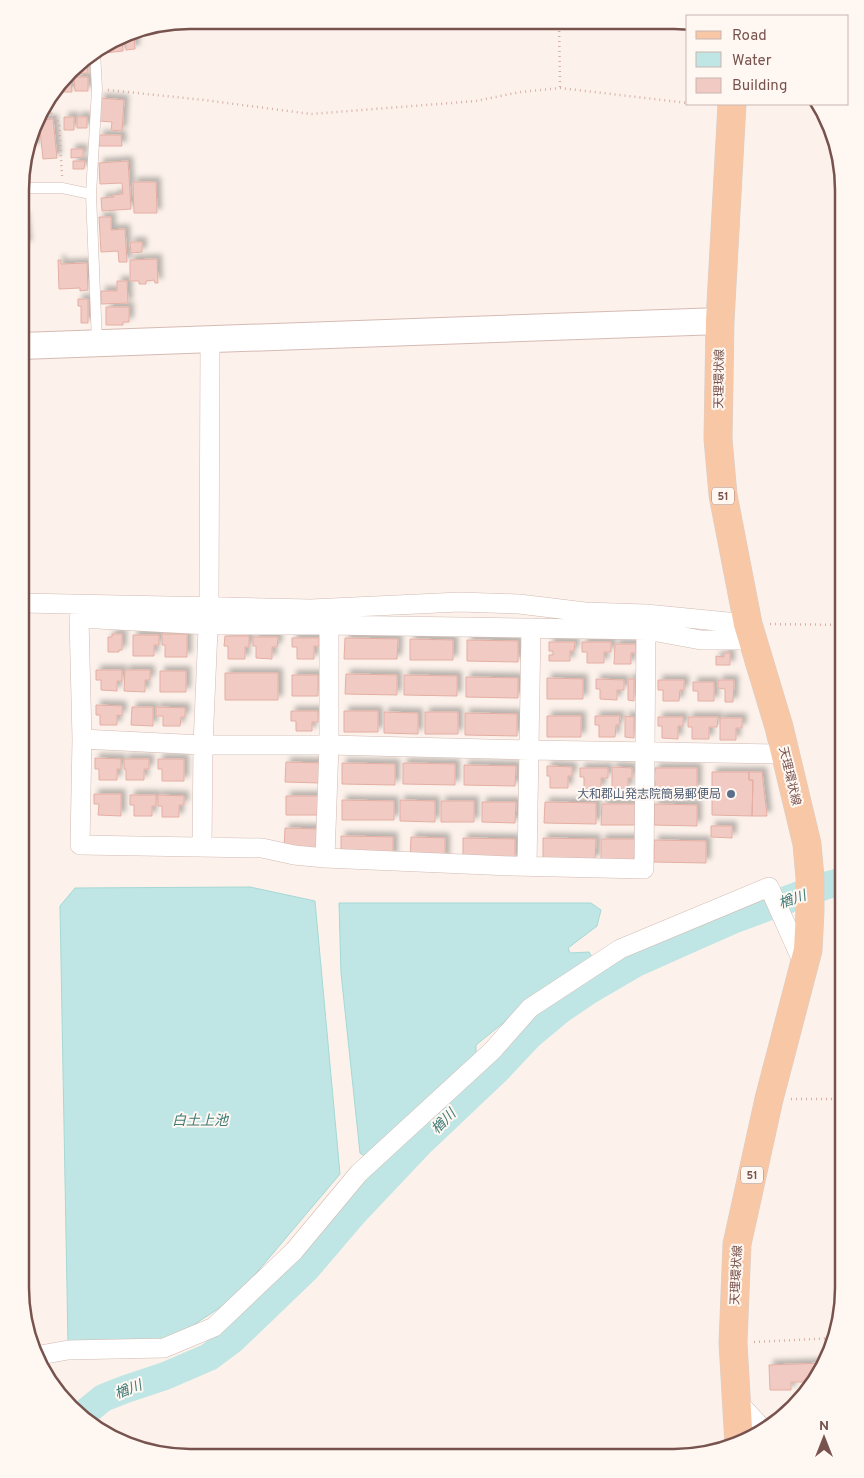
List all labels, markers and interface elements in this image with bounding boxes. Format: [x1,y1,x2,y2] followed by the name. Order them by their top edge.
[686,15,849,105] legend
[732,27,767,46] text: Road
[732,52,772,71] text: Water
[732,77,787,96] text: Building
[711,349,729,409] street label: 天理環状線
[712,488,734,504] road number: 51
[774,745,804,807] street label: 天理環状線
[577,787,721,803] place label: 大和郡山発志院簡易郵便局
[725,788,737,800] marker: 大和郡山発志院簡易郵便局
[776,887,810,913] water label: 楢川
[428,1105,461,1138] water label: 楢川
[172,1113,230,1130] water label: 白土上池
[741,1166,763,1184] road number: 51
[727,1245,747,1305] street label: 天理環状線
[112,1377,147,1403] water label: 楢川
[799,1413,849,1463] north arrow
[819,1418,829,1435] text: N

